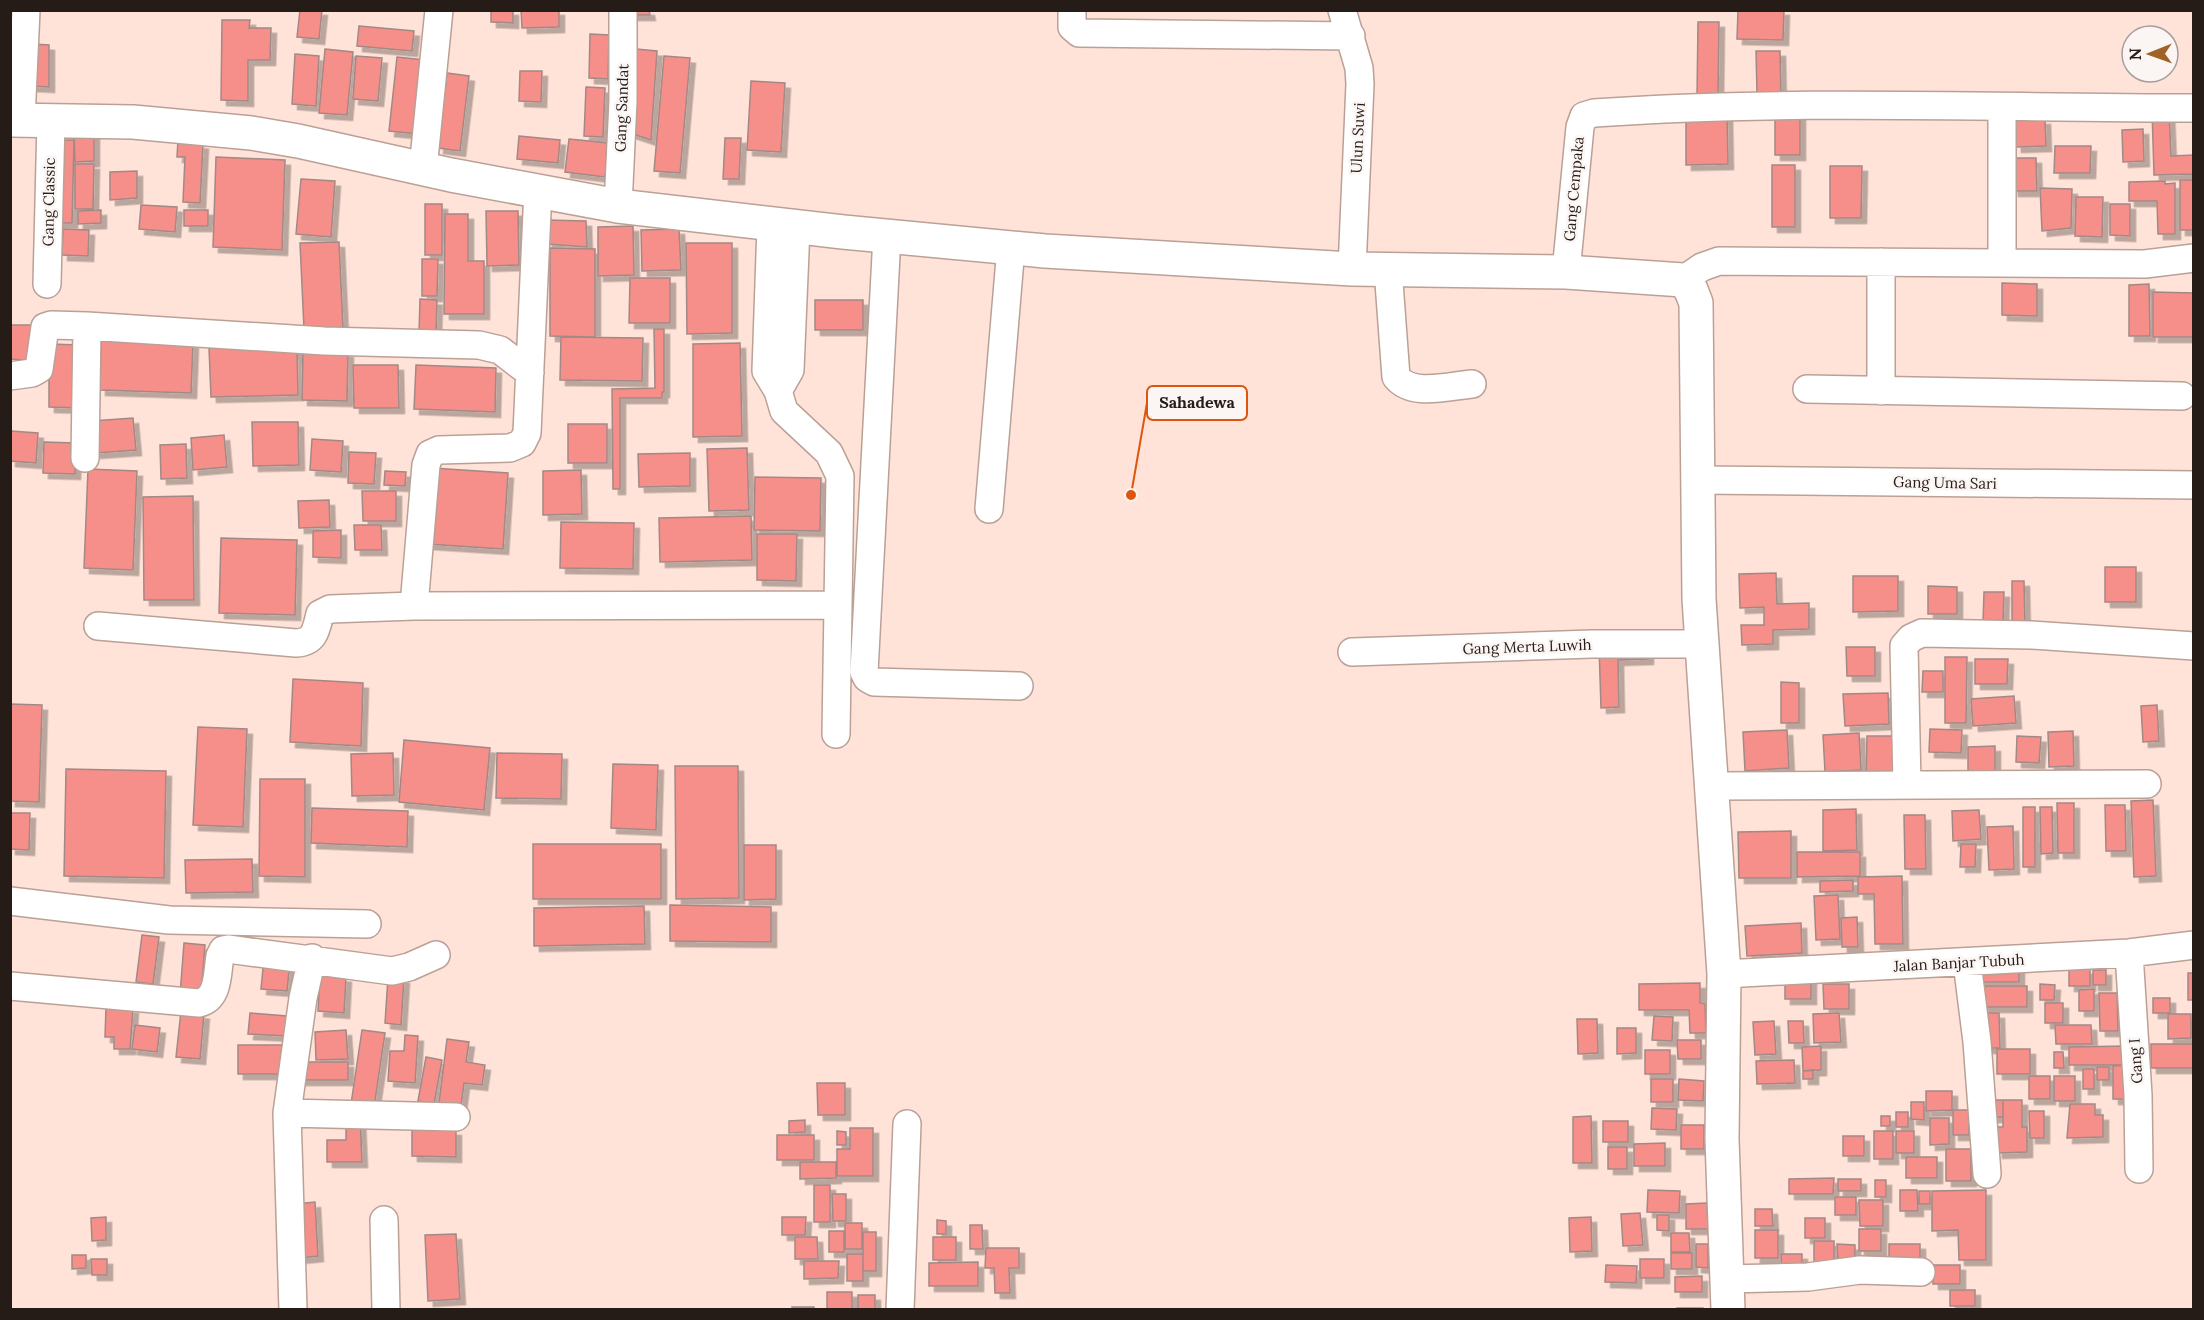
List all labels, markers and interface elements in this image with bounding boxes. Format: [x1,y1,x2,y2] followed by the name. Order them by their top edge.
[2120,24,2180,84] north arrow
[2125,48,2145,61] text: N
[610,63,633,152] street label: Gang Sandat
[1346,102,1369,174] street label: Ulun Suwi
[1559,136,1588,242] street label: Gang Cempaka
[38,157,59,247] street label: Gang Classic
[1147,386,1247,420] callout: Sahadewa
[1159,392,1235,412] text: Sahadewa
[1893,472,1997,493] street label: Gang Uma Sari
[1462,635,1592,658] street label: Gang Merta Luwih
[1892,950,2025,975] street label: Jalan Banjar Tubuh
[2124,1038,2147,1084] street label: Gang I

